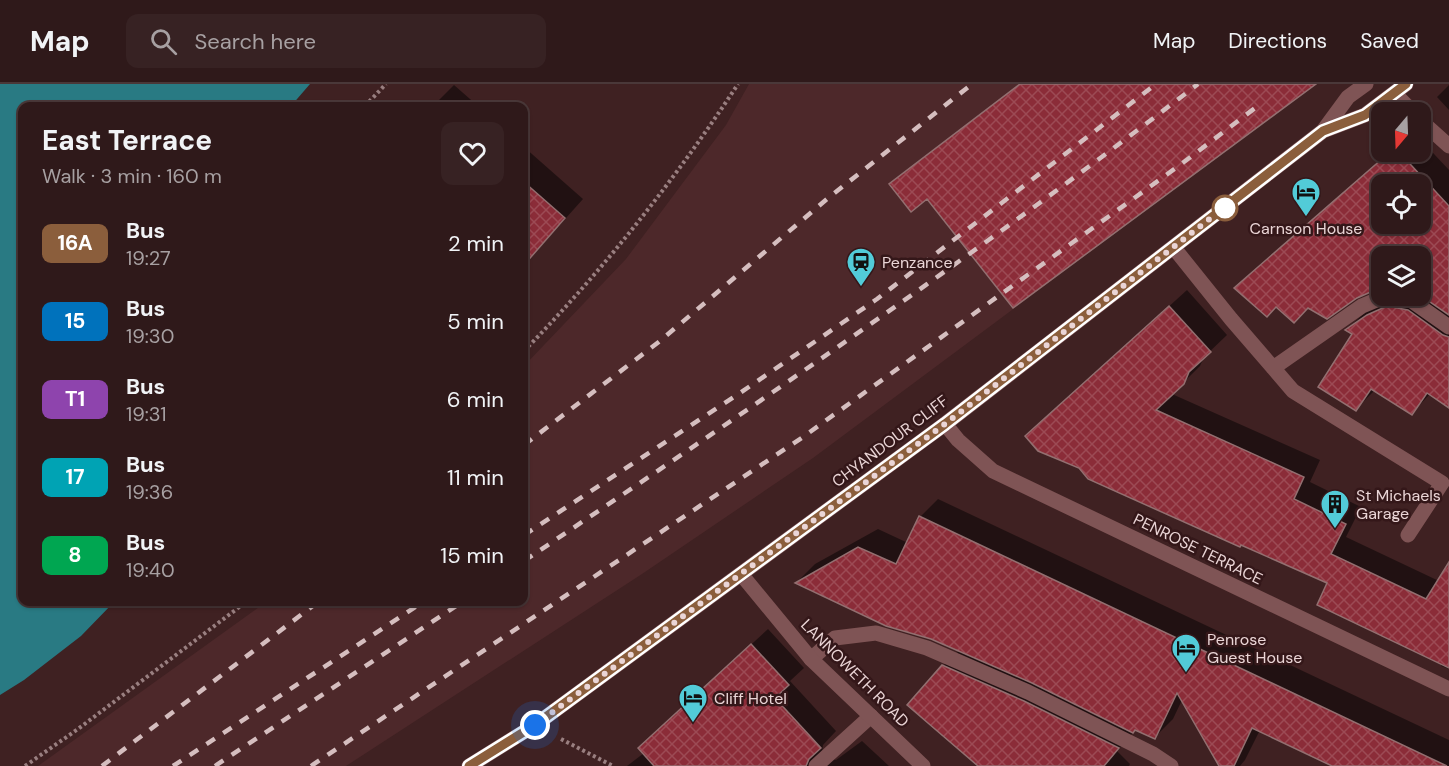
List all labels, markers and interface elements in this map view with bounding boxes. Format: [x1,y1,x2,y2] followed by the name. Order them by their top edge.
[126,14,546,68] search box
[30,23,90,60] text: Map
[147,25,180,58] icon: search
[195,27,316,56] text: Search here
[1153,27,1195,55] text: Map
[1228,27,1327,55] text: Directions
[1360,27,1419,55] text: Saved
[1371,102,1431,162] north arrow
[1371,102,1431,306] map controls
[42,122,212,159] text: East Terrace
[441,122,504,185] button: heart
[42,163,222,189] text: Walk · 3 min · 160 m
[1371,174,1431,234] button: locate
[1290,176,1322,218] hotel icon: Carnson House
[1212,195,1238,221] unlabelled marker
[126,216,165,245] text: Bus
[1250,218,1362,239] place label: Carnson House
[57,229,93,257] text: 16A
[448,229,504,258] text: 2 min
[126,245,171,271] text: 19:27
[845,246,877,288] station icon: Penzance
[1371,246,1431,306] button: layers
[882,252,953,273] place label: Penzance
[126,294,165,323] text: Bus
[65,307,85,335] text: 15
[447,307,504,336] text: 5 min
[126,323,174,349] text: 19:30
[126,372,165,401] text: Bus
[65,385,85,413] text: T1
[447,385,504,414] text: 6 min
[828,390,953,492] street label: CHYANDOUR CLIFF
[126,401,167,427] text: 19:31
[126,450,165,479] text: Bus
[66,463,84,491] text: 17
[447,463,504,492] text: 11 min
[126,479,173,505] text: 19:36
[1356,485,1441,524] place label: St Michaels Garage
[1319,488,1351,530] building icon: St Michaels Garage
[1130,509,1266,589] street label: PENROSE TERRACE
[126,528,165,557] text: Bus
[68,541,82,569] text: 8
[440,541,504,570] text: 15 min
[126,557,175,583] text: 19:40
[796,614,914,732] street label: LANNOWETH ROAD
[1207,629,1302,668] place label: Penrose Guest House
[1170,632,1202,674] hotel icon: Penrose Guest House
[677,682,709,724] hotel icon: Cliff Hotel
[714,688,787,709] place label: Cliff Hotel
[520,710,550,740] your location

